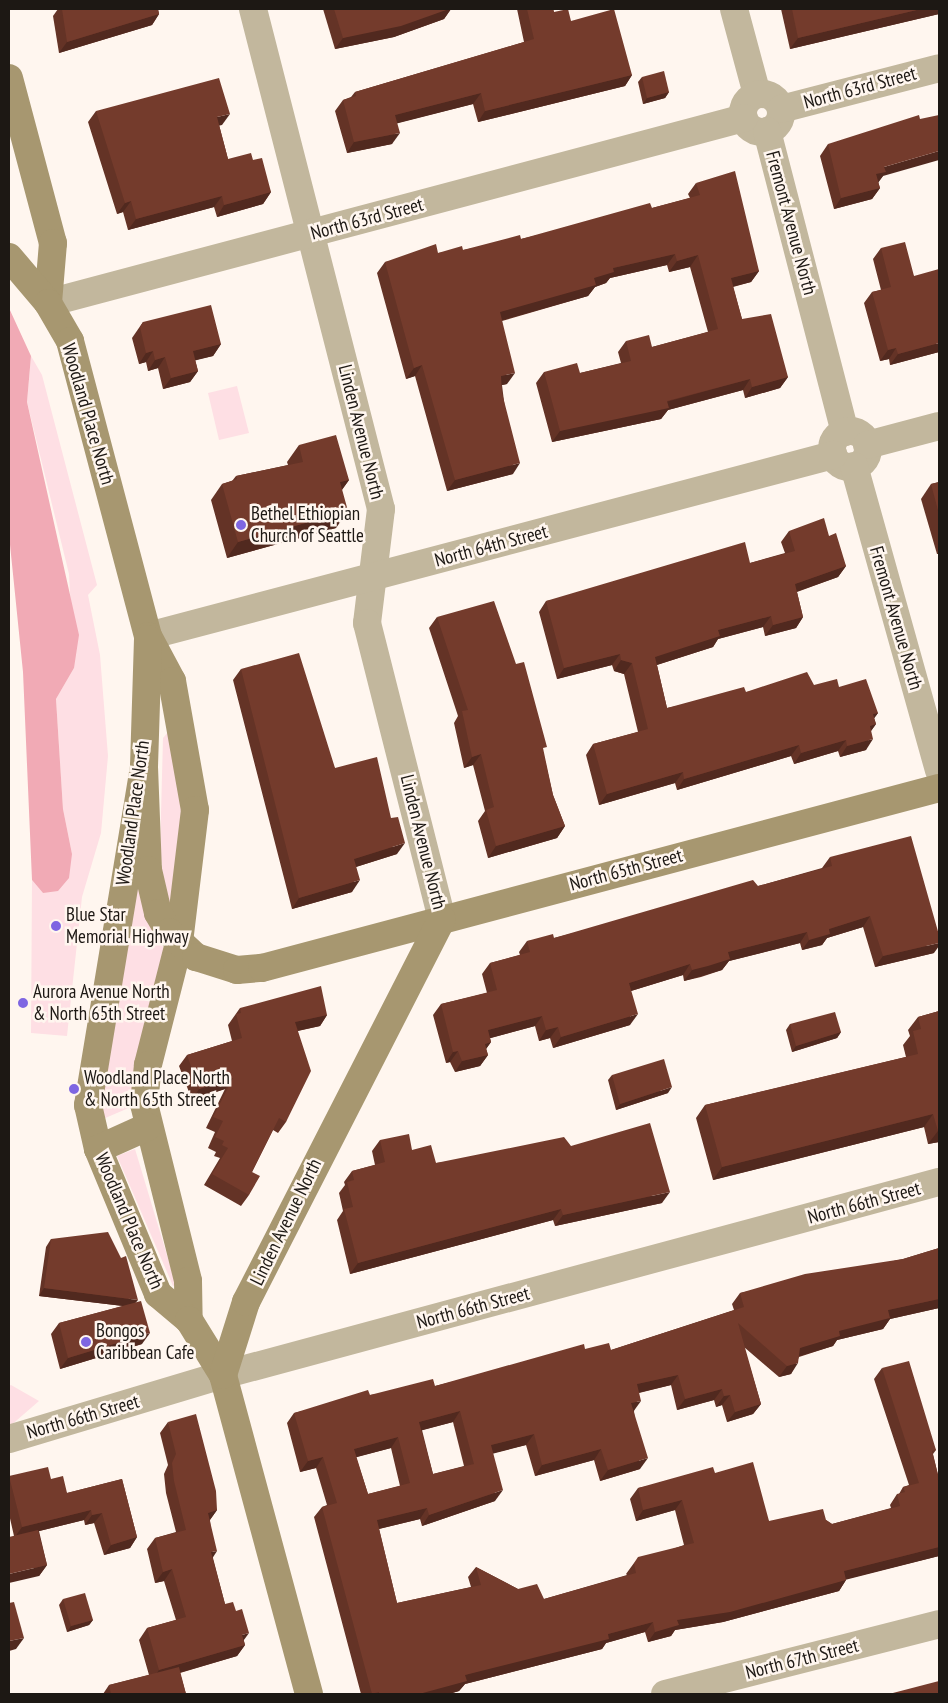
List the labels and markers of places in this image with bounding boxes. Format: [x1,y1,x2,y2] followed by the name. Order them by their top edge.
[251,503,364,547] place label: Bethel Ethiopian Church of Seattle
[235,519,247,531] marker: Bethel Ethiopian Church of Seattle
[66,904,189,948] place label: Blue Star Memorial Highway
[50,920,62,932] marker: Blue Star Memorial Highway
[33,981,170,1025] place label: Aurora Avenue North & North 65th Street
[17,997,29,1009] marker: Aurora Avenue North & North 65th Street
[84,1067,230,1111] place label: Woodland Place North & North 65th Street
[68,1083,80,1095] marker: Woodland Place North & North 65th Street
[96,1320,194,1364] place label: Bongos Caribbean Cafe
[80,1336,92,1348] marker: Bongos Caribbean Cafe

